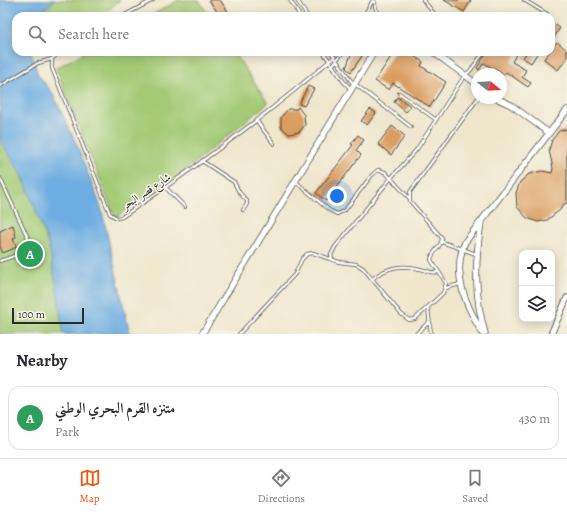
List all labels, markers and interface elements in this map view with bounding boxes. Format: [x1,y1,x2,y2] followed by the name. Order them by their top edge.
[12,12,555,56] search box
[26,23,48,45] icon: search
[58,24,129,44] text: Search here
[471,68,507,104] north arrow
[118,170,175,215] street label: شارع قصر البحر
[327,186,347,206] your location
[17,239,43,269] pin: A
[519,250,555,322] map controls
[519,250,555,286] button: locate
[519,286,555,322] button: layers
[12,306,84,325] scale bar
[18,307,45,322] text: 100 m
[16,349,67,372] text: Nearby
[55,398,175,418] text: متنزه القرم البحري الوطني
[26,410,34,427] text: A
[518,410,550,427] text: 430 m
[55,423,79,440] text: Park
[79,467,101,506] tab: Map
[258,467,305,506] tab: Directions
[462,467,488,506] tab: Saved

